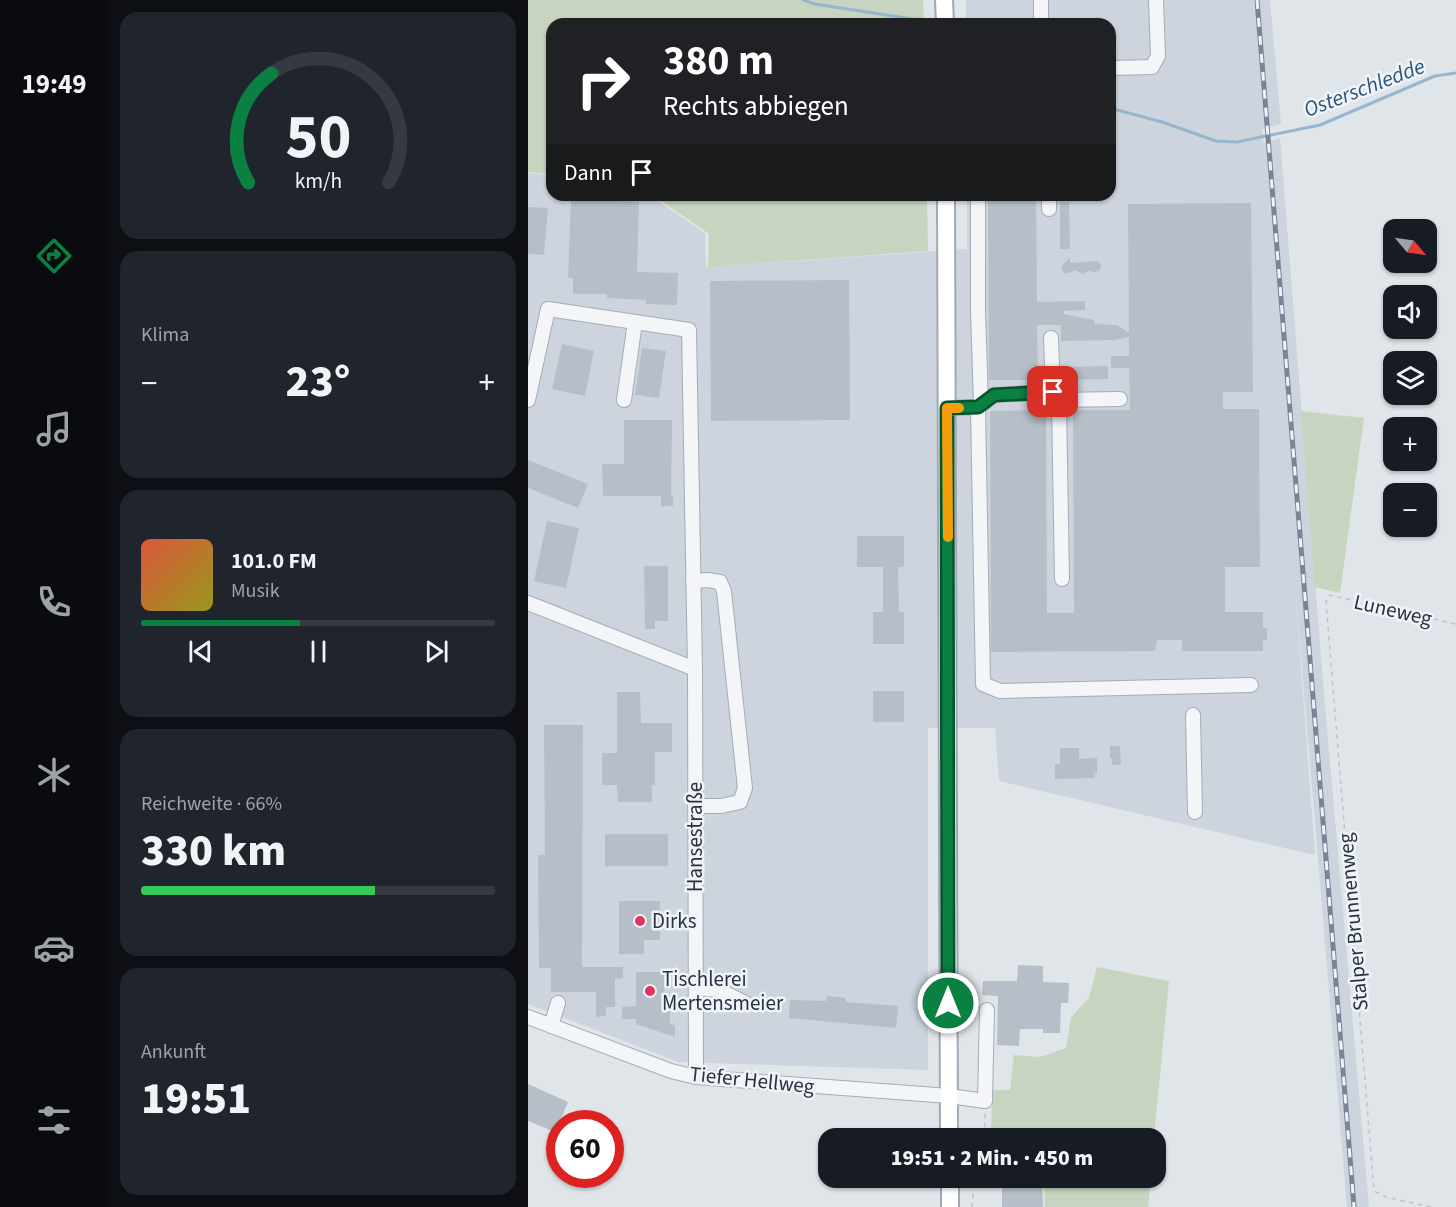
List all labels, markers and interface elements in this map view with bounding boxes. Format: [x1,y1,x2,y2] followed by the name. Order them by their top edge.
[663,31,774,91] text: 380 m
[564,42,642,120] icon: right
[1299,50,1430,126] water label: Osterschledde
[21,65,87,104] text: 19:49
[663,87,849,126] text: Rechts abbiegen
[285,93,351,182] text: 50
[625,156,658,189] icon: arrive
[564,157,613,189] text: Dann
[294,166,342,197] text: km/h
[1383,219,1437,273] north arrow
[1383,219,1437,537] map controls
[33,235,75,277] icon: directions
[1383,285,1437,339] button: sound
[141,321,189,349] text: Klima
[286,350,350,414] text: 23°
[1383,351,1437,405] button: layers
[141,360,157,407] text: −
[479,360,495,407] text: +
[1027,366,1078,417] pin
[1036,375,1069,408] icon: arrive
[33,408,75,450] icon: music
[1383,417,1437,471] button: +
[1383,483,1437,537] button: −
[231,545,317,577] text: 101.0 FM
[231,577,280,605] text: Musik
[33,581,75,623] icon: phone
[1351,586,1435,634] street label: Luneweg
[184,635,217,668] icon: previous
[302,635,335,668] icon: pause
[420,635,453,668] icon: next
[33,754,75,796] icon: climate
[680,782,710,892] street label: Hansestraße
[141,790,282,818] text: Reichweite · 66%
[141,819,286,883] text: 330 km
[1330,831,1376,1012] street label: Stalper Brunnenweg
[652,906,697,936] place label: Dirks
[633,914,647,928] marker: Dirks
[33,927,75,969] icon: car
[662,964,784,1018] place label: Tischlerei Mertensmeier
[916,971,980,1035] position arrow
[643,984,657,998] marker: Tischlerei Mertensmeier
[141,1038,206,1066] text: Ankunft
[688,1059,816,1102] street label: Tiefer Hellweg
[141,1067,251,1131] text: 19:51
[33,1099,75,1141] icon: filters
[546,1110,624,1188] speed limit sign: 60
[891,1142,1093,1174] text: 19:51 · 2 Min. · 450 m

